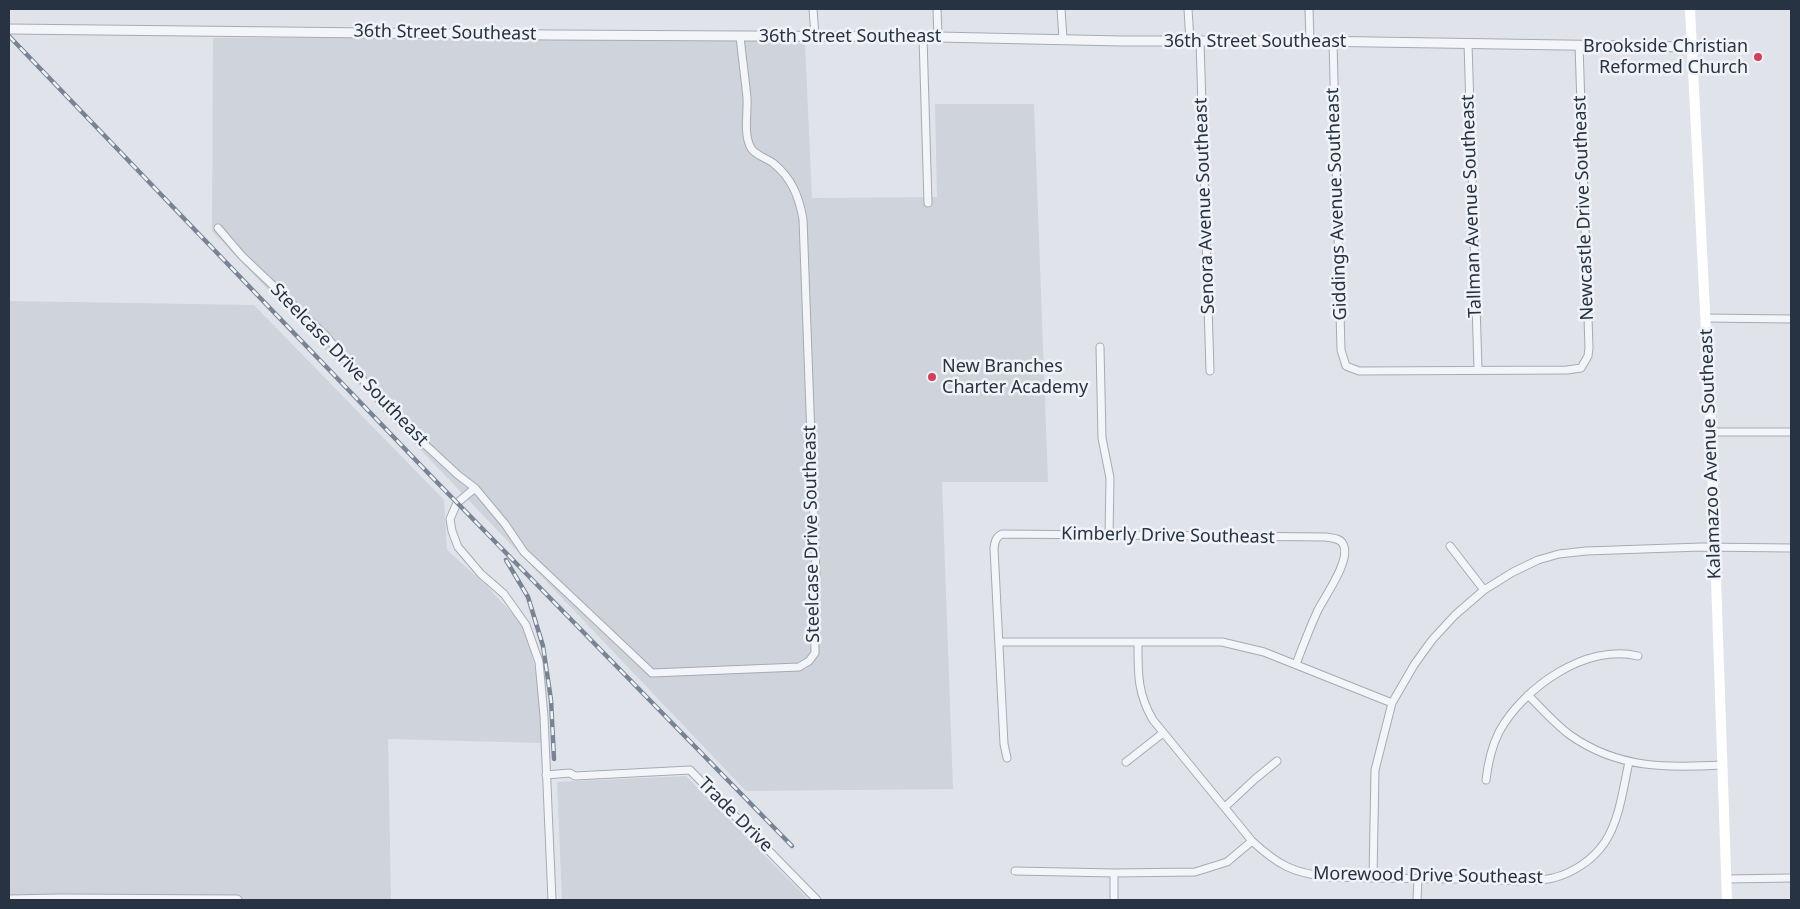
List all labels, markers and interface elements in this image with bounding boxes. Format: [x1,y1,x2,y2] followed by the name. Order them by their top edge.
[353,21,537,45] street label: 36th Street Southeast
[759,26,941,48] street label: 36th Street Southeast
[1164,31,1346,53] street label: 36th Street Southeast
[1583,36,1748,78] place label: Brookside Christian Reformed Church
[1752,51,1764,63] marker: Brookside Christian Reformed Church
[1322,87,1352,321] street label: Giddings Avenue Southeast
[1457,94,1487,318] street label: Tallman Avenue Southeast
[1569,95,1599,321] street label: Newcastle Drive Southeast
[1190,97,1220,315] street label: Senora Avenue Southeast
[266,279,432,451] street label: Steelcase Drive Southeast
[1696,328,1726,580] street label: Kalamazoo Avenue Southeast
[942,356,1088,398] place label: New Branches Charter Academy
[926,371,938,383] marker: New Branches Charter Academy
[799,425,825,643] street label: Steelcase Drive Southeast
[1061,523,1275,549] street label: Kimberly Drive Southeast
[693,773,777,857] street label: Trade Drive
[1313,863,1543,889] street label: Morewood Drive Southeast

